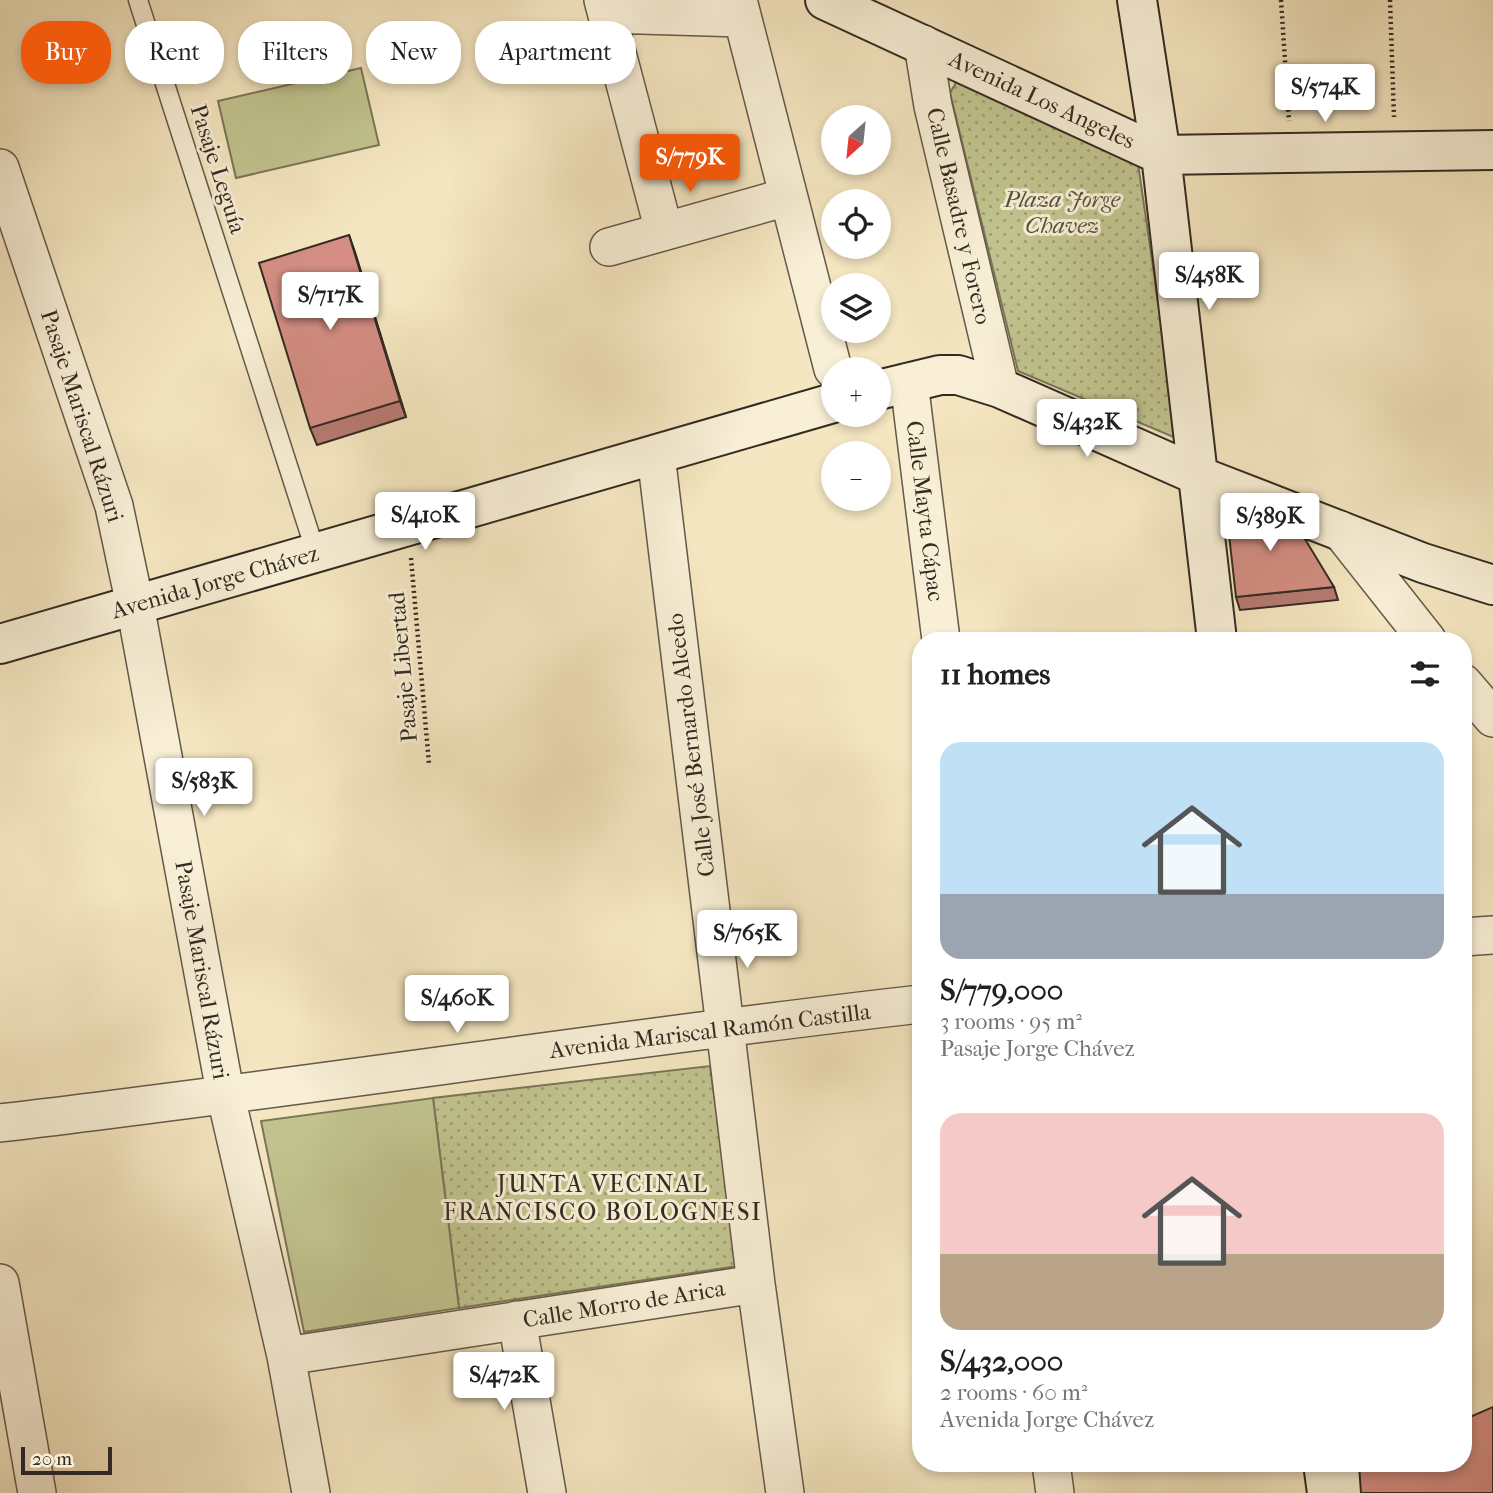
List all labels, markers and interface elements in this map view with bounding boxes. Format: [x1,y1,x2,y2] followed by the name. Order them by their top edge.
[21,21,111,84] chip: Buy
[125,21,224,84] chip: Rent
[238,21,352,84] chip: Filters
[366,21,461,84] chip: New
[475,21,636,84] chip: Apartment
[944,45,1139,155] street label: Avenida Los Angeles
[1268,64,1382,124] pin: S/574K
[1291,73,1359,100] text: S/574K
[184,101,252,237] street label: Pasaje Leguía
[821,105,891,175] north arrow
[821,105,891,511] map controls
[921,105,997,327] street label: Calle Basadre y Forero
[633,134,747,194] pin: S/779K
[656,143,724,170] text: S/779K
[1003,186,1121,239] park label: Plaza Jorge Chavez
[821,189,891,259] button: locate
[1152,252,1266,312] pin: S/458K
[1175,261,1243,288] text: S/458K
[273,272,387,332] pin: S/717K
[821,273,891,343] button: layers
[298,281,362,308] text: S/717K
[35,306,129,526] street label: Pasaje Mariscal Rázuri
[821,357,891,427] button: +
[1030,400,1144,459] pin: S/432K
[1053,408,1121,435] text: S/432K
[901,419,949,603] street label: Calle Mayta Cápac
[821,441,891,511] button: −
[368,492,482,552] pin: S/410K
[1213,494,1327,553] pin: S/389K
[391,501,459,528] text: S/410K
[1236,502,1304,529] text: S/389K
[107,540,322,625] street label: Avenida Jorge Chávez
[383,590,423,743] street label: Pasaje Libertad
[661,612,721,878] street label: Calle José Bernardo Alcedo
[1406,655,1444,693] icon: filters
[940,657,1050,692] text: 11 homes
[147,758,261,818] pin: S/583K
[171,767,237,794] text: S/583K
[1129,787,1255,913] icon: home
[169,858,235,1082] street label: Pasaje Mariscal Rázuri
[690,911,804,970] pin: S/765K
[713,919,781,946] text: S/765K
[940,973,1063,1008] text: S/779,000
[400,976,514,1035] pin: S/460K
[421,984,493,1011] text: S/460K
[547,998,872,1064] street label: Avenida Mariscal Ramón Castilla
[940,1008,1082,1035] text: 3 rooms · 95 m²
[940,1035,1135,1062] text: Pasaje Jorge Chávez
[1129,1158,1255,1284] icon: home
[443,1170,763,1226] district label: JUNTA VECINAL FRANCISCO BOLOGNESI
[521,1275,727,1333] street label: Calle Morro de Arica
[940,1344,1063,1379] text: S/432,000
[447,1352,561,1412] pin: S/472K
[469,1361,539,1388] text: S/472K
[940,1379,1087,1406] text: 2 rooms · 60 m²
[940,1406,1154,1433] text: Avenida Jorge Chávez
[21,1444,112,1476] scale bar
[32,1448,72,1470] text: 20 m

